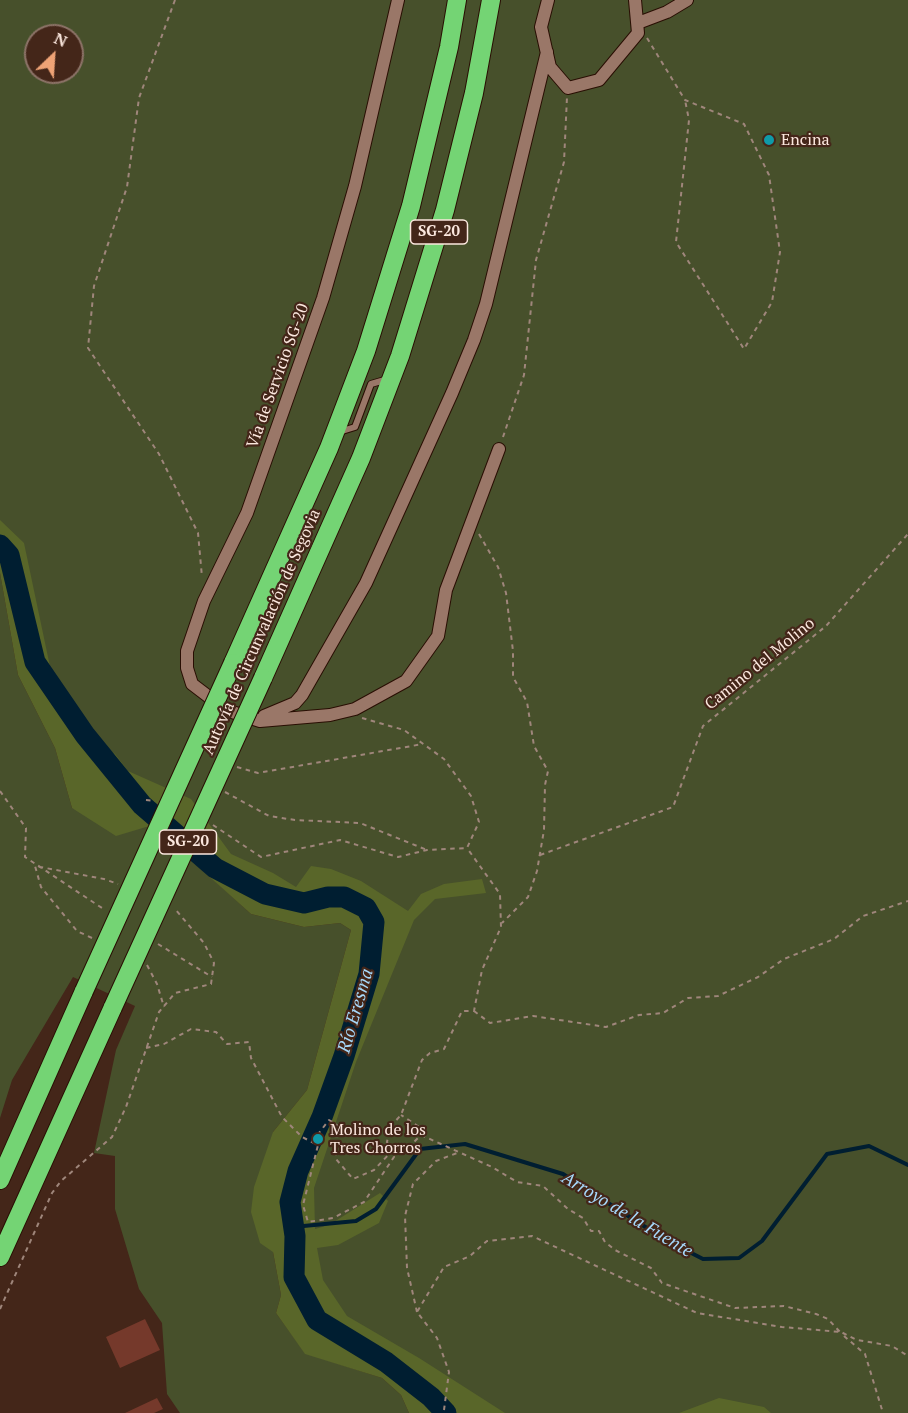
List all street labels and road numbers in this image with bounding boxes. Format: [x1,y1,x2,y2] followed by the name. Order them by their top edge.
[410,220,468,244] road number: SG-20
[243,301,313,451] street label: Vía de Servicio SG-20
[199,506,325,758] street label: Autovía de Circunvalación de Segovia
[701,614,819,714] street label: Camino del Molino
[160,830,216,854] road number: SG-20

